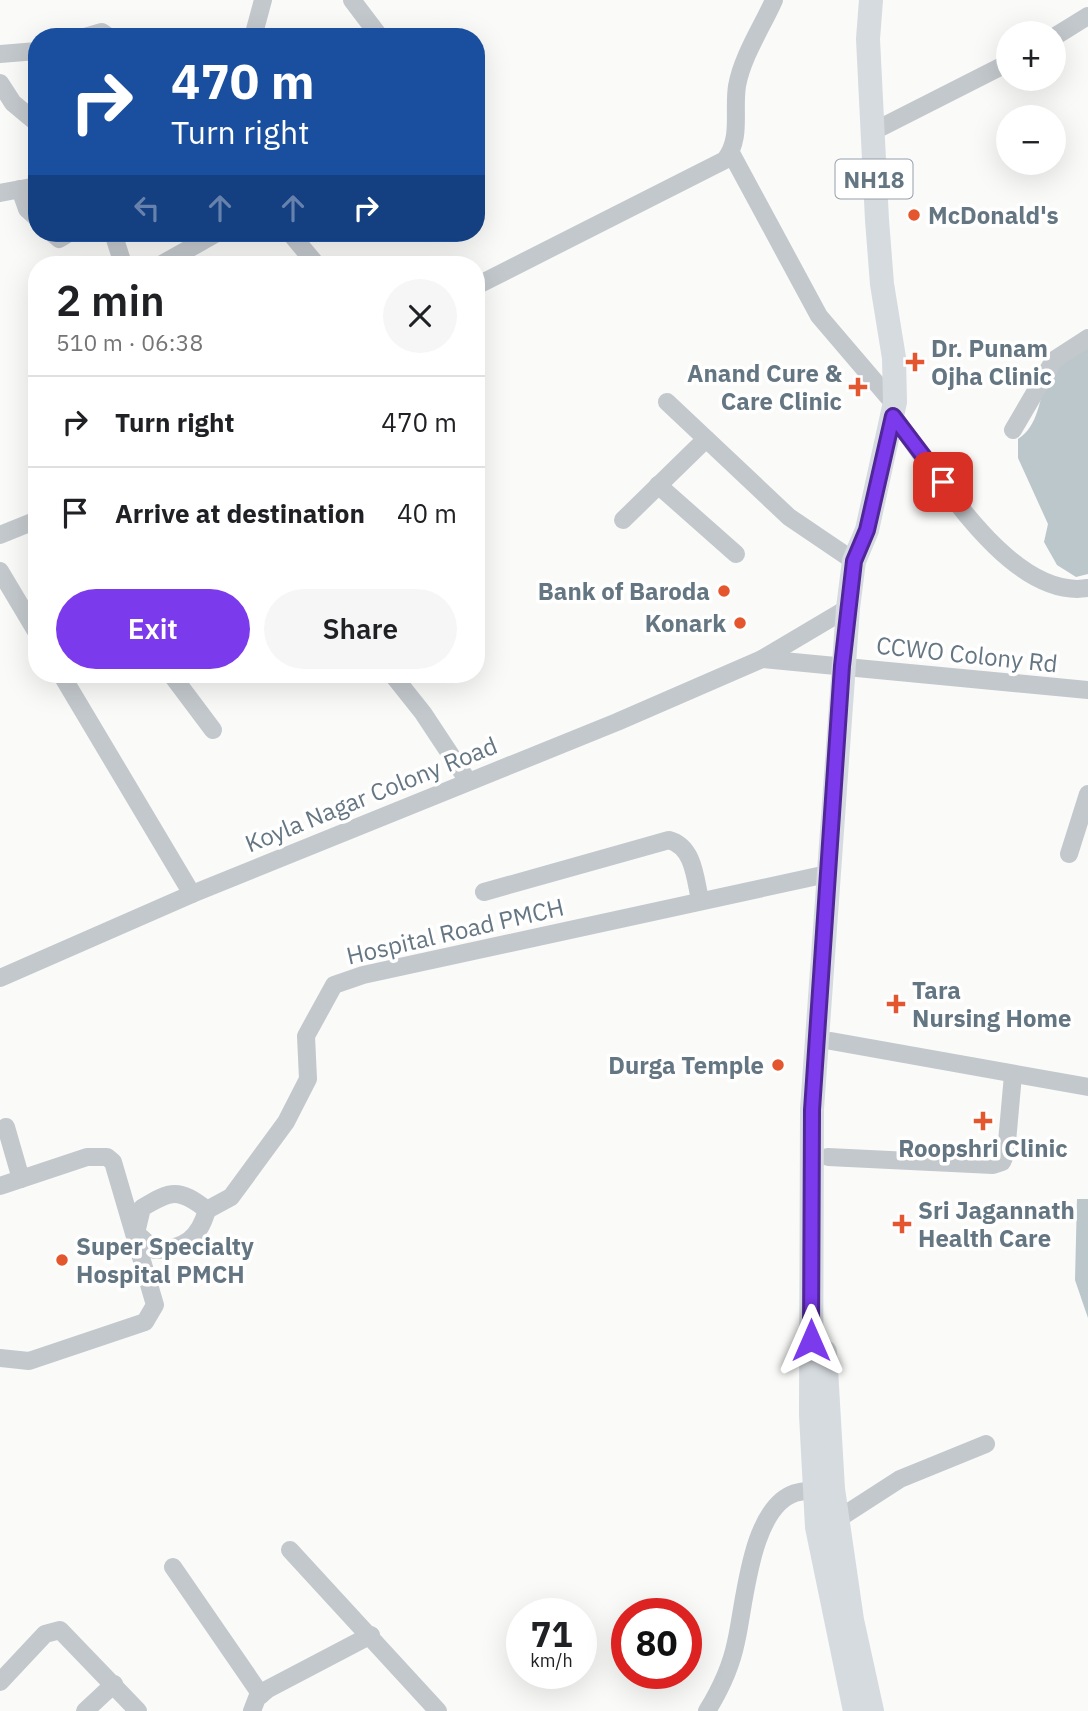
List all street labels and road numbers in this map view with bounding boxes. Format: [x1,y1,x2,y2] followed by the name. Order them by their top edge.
[836,160,912,198] road number: NH18
[875,629,1059,679] street label: CCWO Colony Rd
[240,729,502,859] street label: Koyla Nagar Colony Road
[343,890,567,972] street label: Hospital Road PMCH

